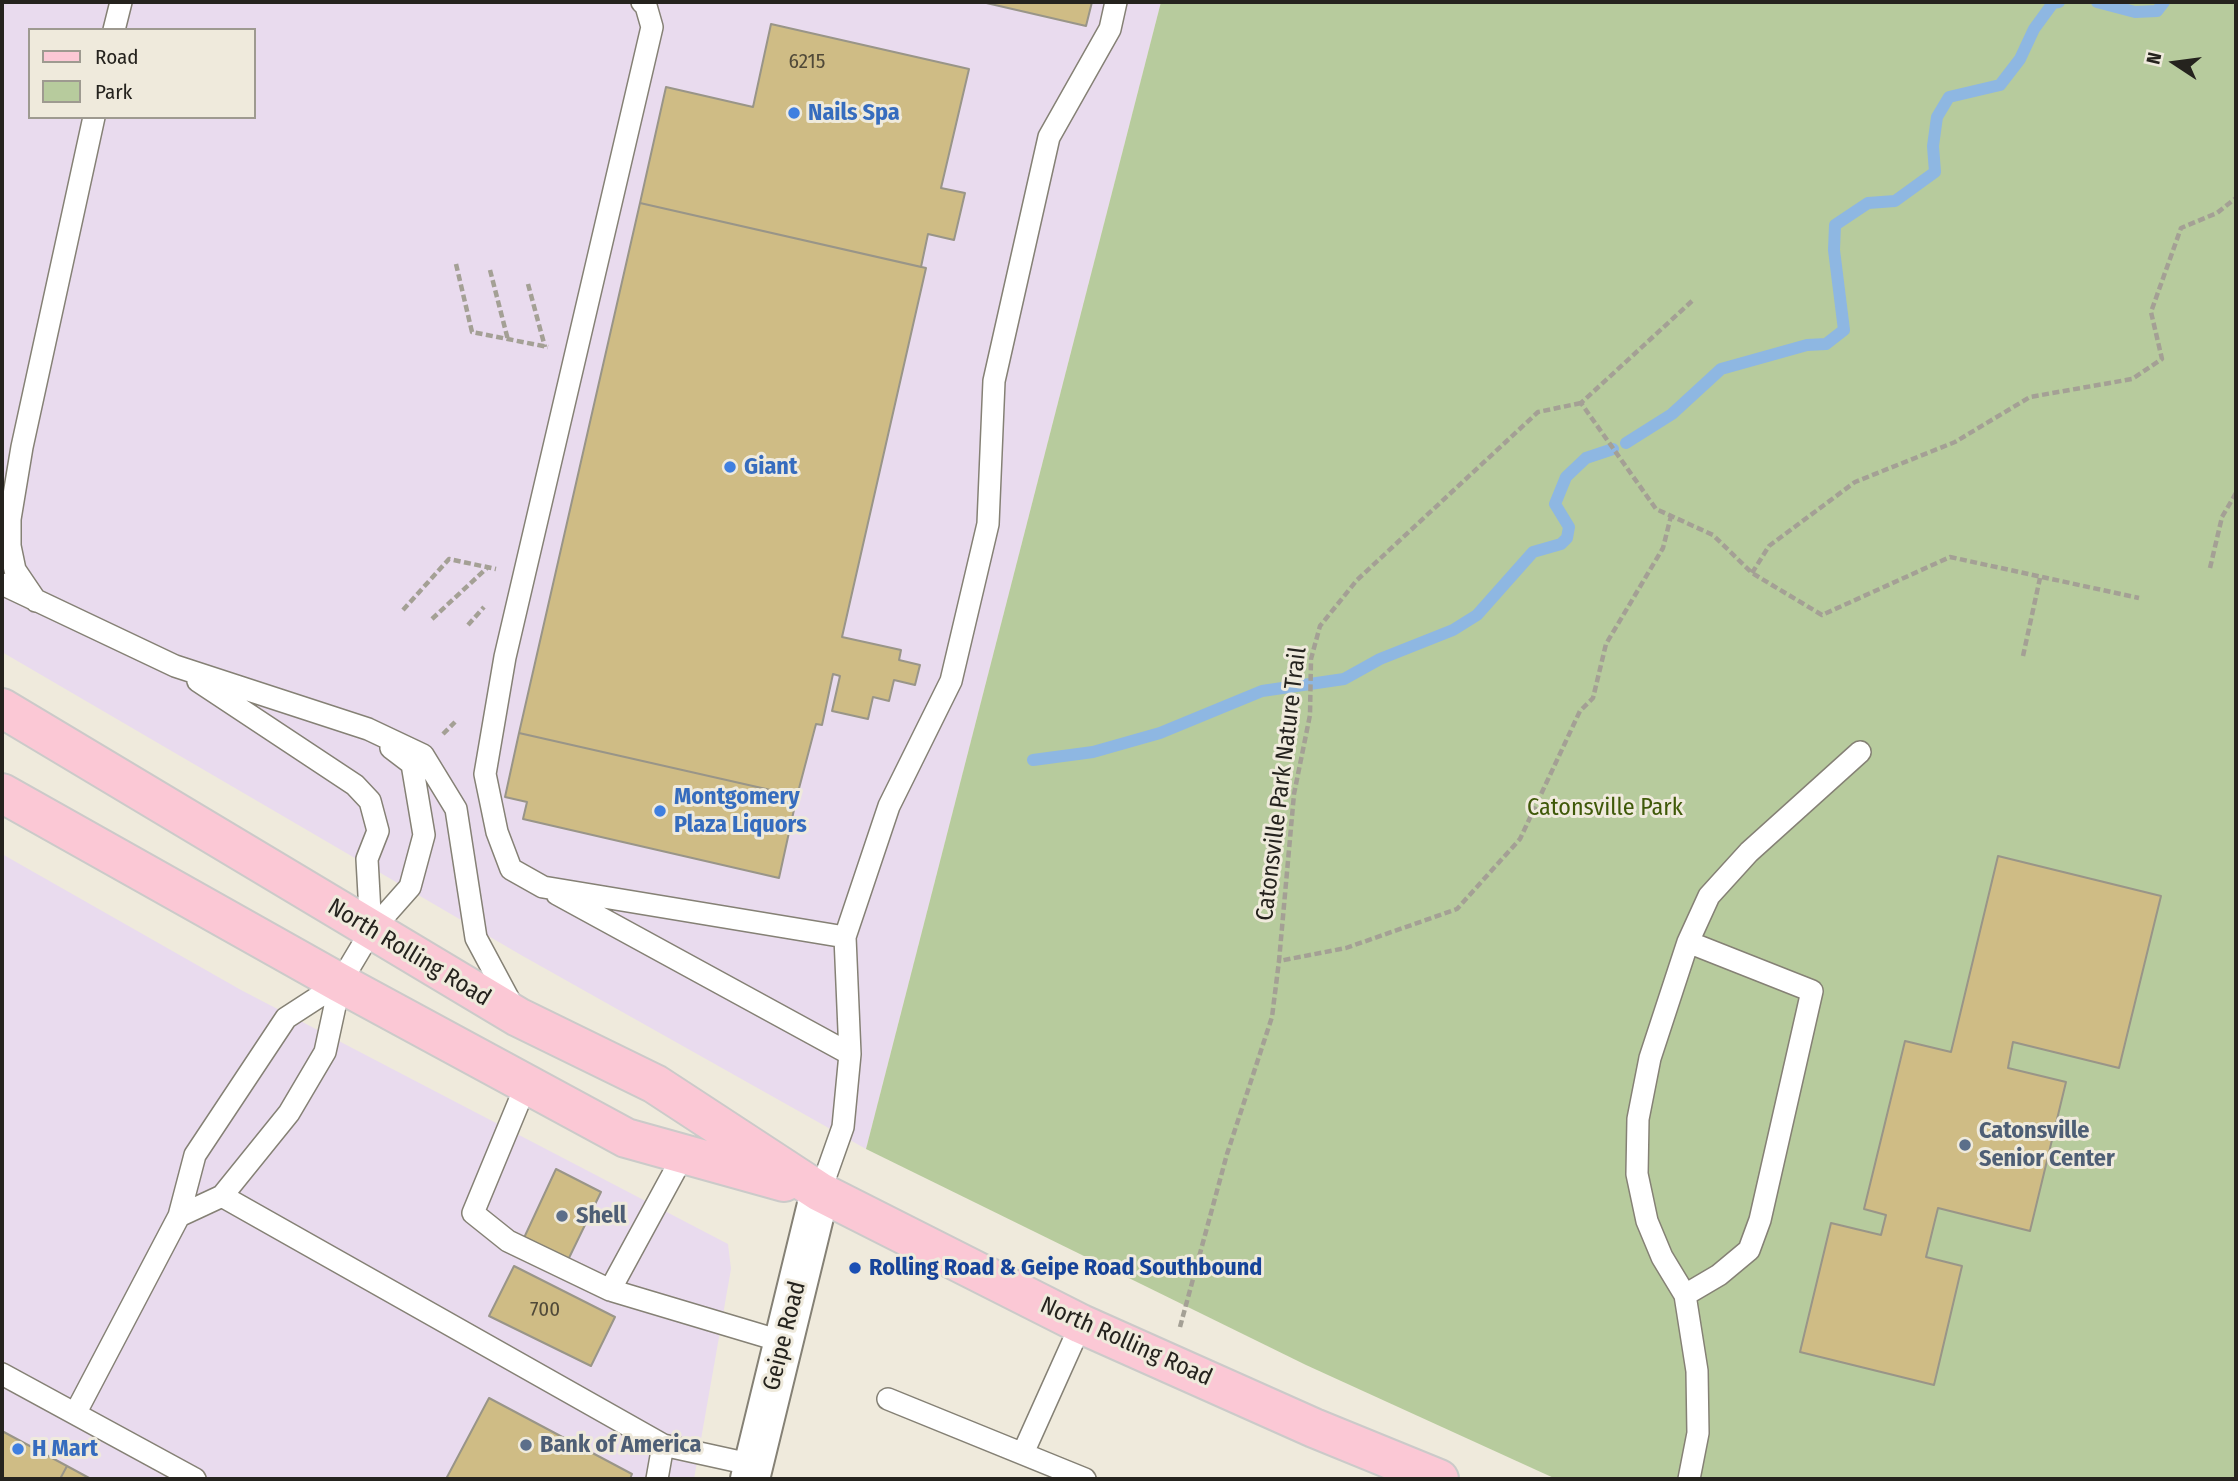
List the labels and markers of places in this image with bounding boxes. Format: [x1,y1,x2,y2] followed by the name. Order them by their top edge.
[808,99,900,127] place label: Nails Spa
[786,105,802,121] marker: Nails Spa
[744,453,797,481] place label: Giant
[722,459,738,475] marker: Giant
[674,783,807,839] place label: Montgomery Plaza Liquors
[652,803,668,819] marker: Montgomery Plaza Liquors
[1979,1117,2115,1173] place label: Catonsville Senior Center
[1957,1137,1973,1153] marker: Catonsville Senior Center
[576,1202,626,1230] place label: Shell
[554,1208,570,1224] marker: Shell
[869,1254,1262,1282] place label: Rolling Road & Geipe Road Southbound
[847,1260,863,1276] marker: Rolling Road & Geipe Road Southbound
[540,1431,701,1459] place label: Bank of America
[32,1435,98,1463] place label: H Mart
[518,1437,534,1453] marker: Bank of America
[10,1441,26,1457] marker: H Mart

